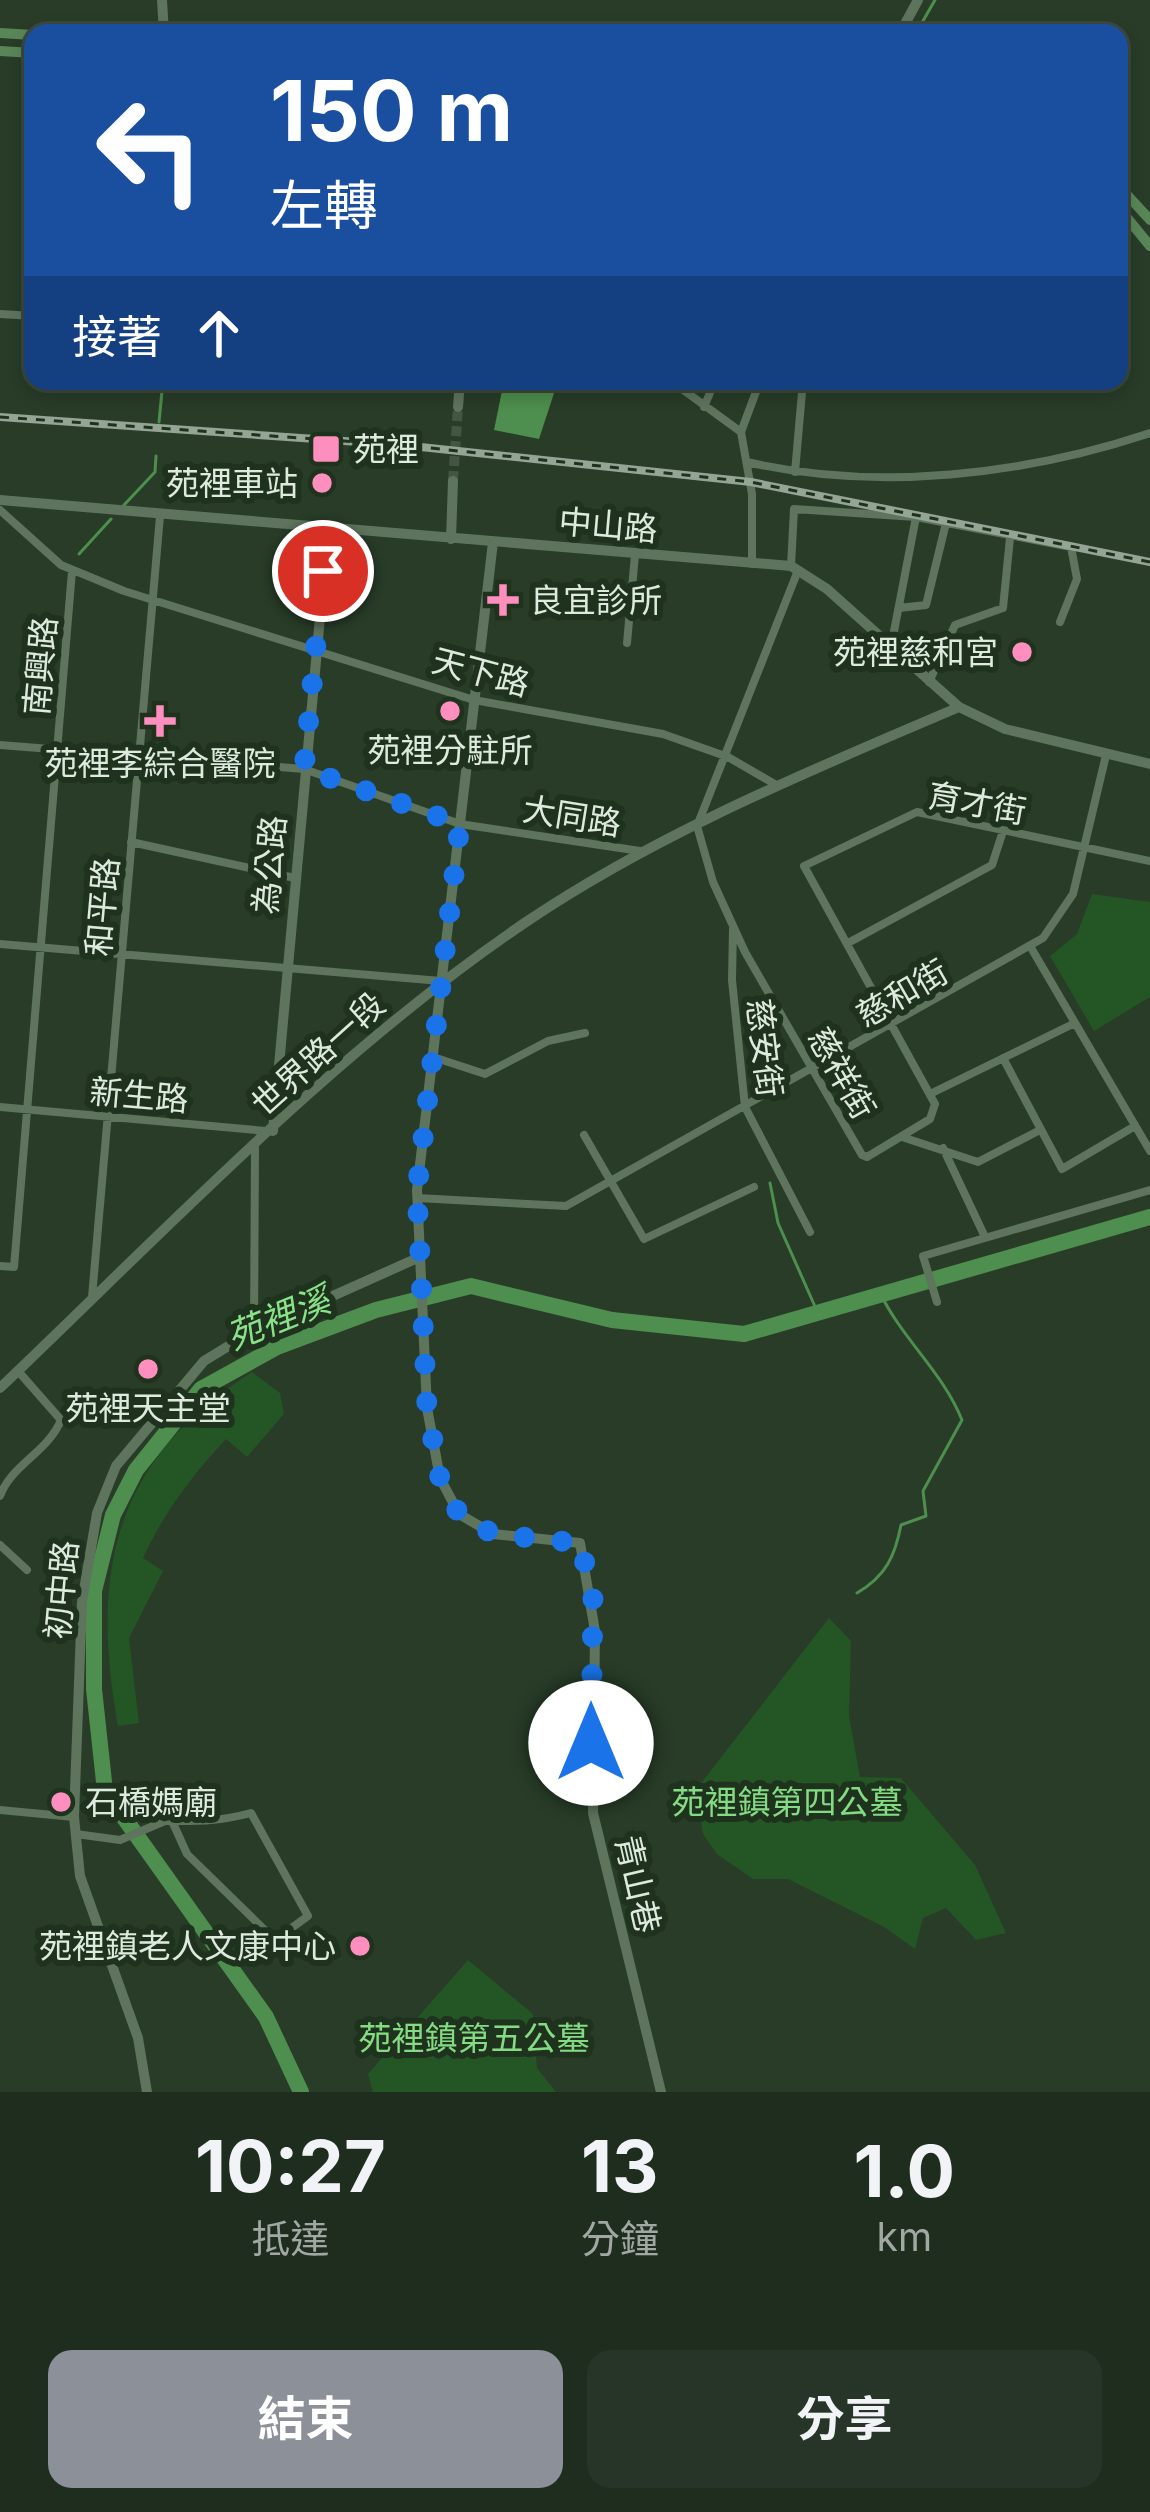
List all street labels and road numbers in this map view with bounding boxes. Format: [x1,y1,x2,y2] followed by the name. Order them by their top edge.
[557,501,659,549] street label: 中山路
[16,615,64,717] street label: 南興路
[428,640,534,704] street label: 天下路
[925,775,1029,831] street label: 育才街
[520,789,624,843] street label: 大同路
[245,814,293,916] street label: 為公路
[78,856,126,958] street label: 和平路
[849,951,955,1035] street label: 慈和街
[243,984,393,1124] street label: 世界路一段
[739,996,791,1100] street label: 慈安街
[800,1020,884,1126] street label: 慈祥街
[88,1071,190,1119] street label: 新生路
[37,1539,85,1641] street label: 初中路
[607,1831,669,1937] street label: 青山巷

